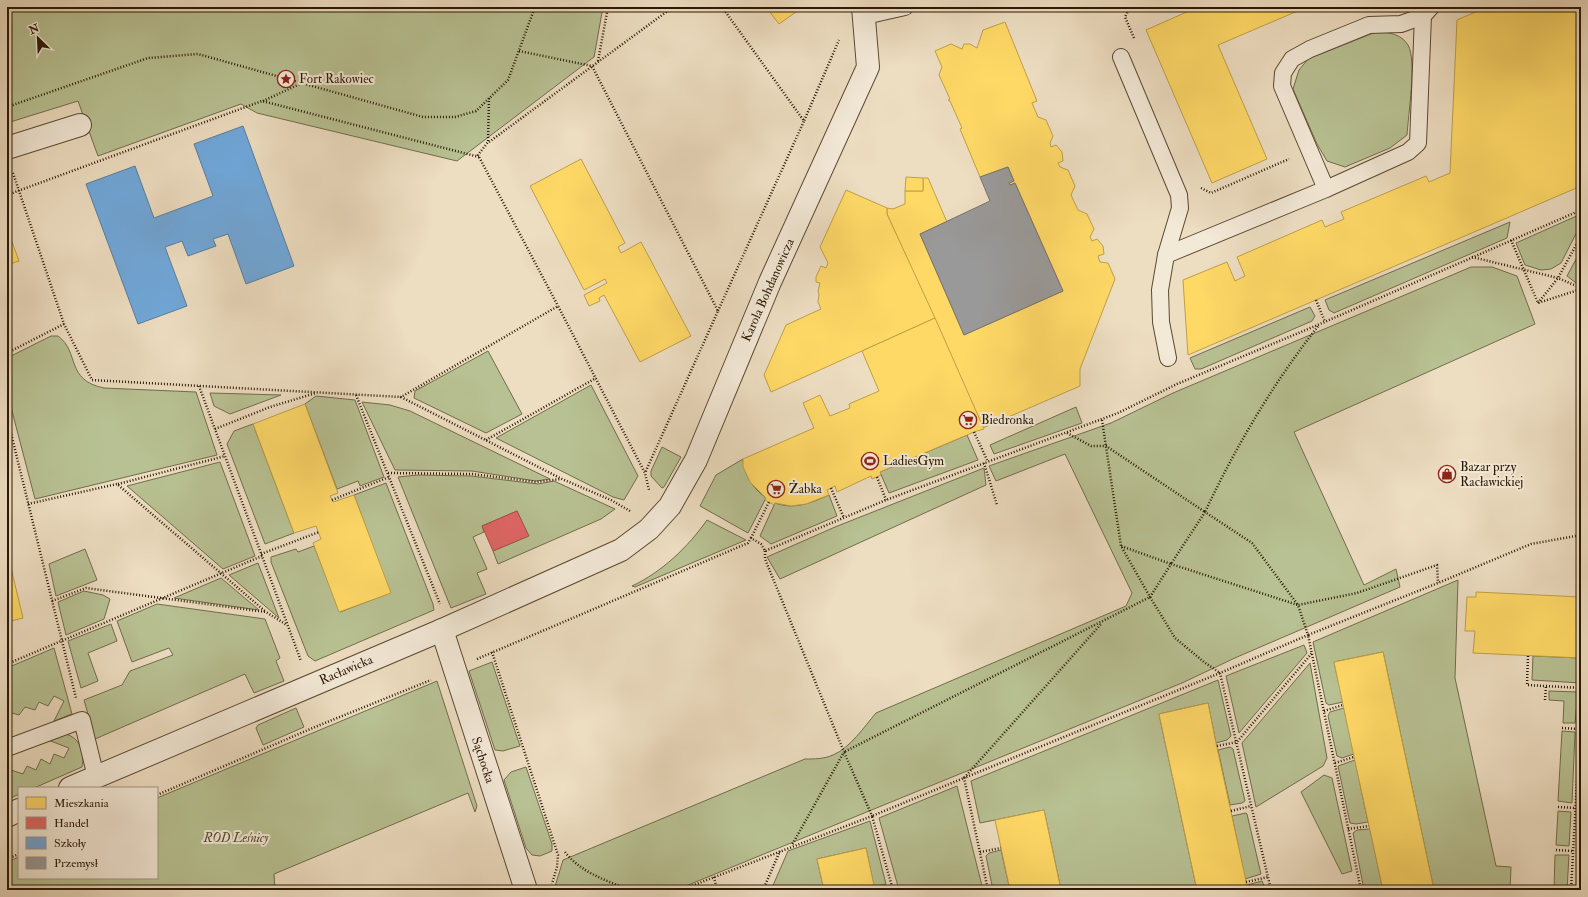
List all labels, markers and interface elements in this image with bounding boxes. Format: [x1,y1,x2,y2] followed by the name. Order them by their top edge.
[18,18,58,58] north arrow
[26,21,42,38] text: N
[276,69,296,89] place icon: Fort Rakowiec
[299,71,374,87] place label: Fort Rakowiec
[738,235,798,344] street label: Karola Bohdanowicza
[958,410,978,430] supermarket icon: Biedronka
[981,412,1035,428] place label: Biedronka
[860,451,880,471] sports icon: LadiesGym
[883,453,944,470] place label: LadiesGym
[1460,459,1523,490] place label: Bazar przy Racławickiej
[1437,464,1457,484] shop icon: Bazar przy Racławickiej
[766,479,786,499] supermarket icon: Żabka
[789,480,823,497] place label: Żabka
[317,651,376,688] street label: Racławicka
[468,735,498,786] street label: Sąchocka
[18,787,158,879] legend
[54,796,110,811] text: Mieszkania
[54,816,89,831] text: Handel
[202,830,269,846] park label: ROD Leśnicy
[54,836,87,851] text: Szkoły
[54,856,99,871] text: Przemysł

